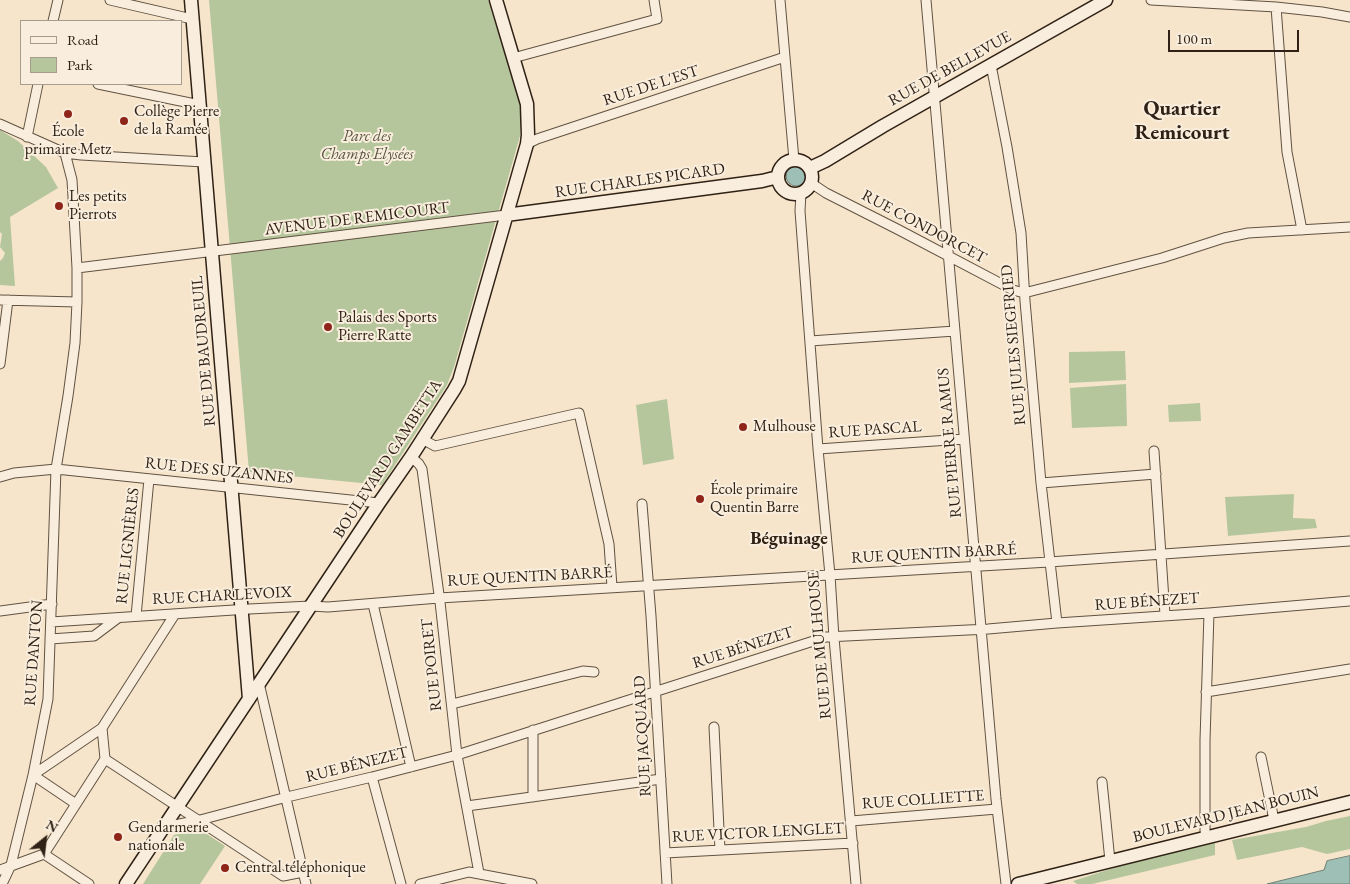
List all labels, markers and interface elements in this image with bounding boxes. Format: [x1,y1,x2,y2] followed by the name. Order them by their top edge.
[20,20,182,85] legend
[1170,20,1301,52] scale bar
[885,27,1015,111] street label: RUE DE BELLEVUE
[1176,29,1212,48] text: 100 m
[67,30,98,49] text: Road
[67,55,93,74] text: Park
[601,62,701,110] street label: RUE DE L'EST
[1134,96,1230,146] district label: Quartier Remicourt
[134,102,219,140] place label: Collège Pierre de la Ramée
[62,108,74,120] marker: École primaire Metz
[118,115,130,127] marker: Collège Pierre de la Ramée
[25,122,111,160] place label: École primaire Metz
[321,127,413,165] park label: Parc des Champs Elysées
[554,160,726,202] street label: RUE CHARLES PICARD
[858,186,990,268] street label: RUE CONDORCET
[69,187,127,225] place label: Les petits Pierrots
[264,198,450,240] street label: AVENUE DE REMICOURT
[53,200,65,212] marker: Les petits Pierrots
[997,264,1031,426] street label: RUE JULES SIEGFRIED
[188,275,220,427] street label: RUE DE BAUDREUIL
[338,308,437,346] place label: Palais des Sports Pierre Ratte
[322,321,334,333] marker: Palais des Sports Pierre Ratte
[934,367,966,519] street label: RUE PIERRE RAMUS
[330,376,446,542] street label: BOULEVARD GAMBETTA
[753,417,816,437] place label: Mulhouse
[828,417,922,443] street label: RUE PASCAL
[737,421,749,433] marker: Mulhouse
[144,454,294,488] street label: RUE DES SUZANNES
[710,480,799,518] place label: École primaire Quentin Barre
[112,487,144,605] street label: RUE LIGNIÈRES
[694,493,706,505] marker: École primaire Quentin Barre
[750,528,828,550] district label: Béguinage
[851,540,1017,568] street label: RUE QUENTIN BARRÉ
[447,563,613,591] street label: RUE QUENTIN BARRÉ
[804,570,836,720] street label: RUE DE MULHOUSE
[152,583,292,609] street label: RUE CHARLEVOIX
[1094,589,1200,615] street label: RUE BÉNEZET
[21,599,47,707] street label: RUE DANTON
[418,618,446,712] street label: RUE POIRET
[690,623,796,673] street label: RUE BÉNEZET
[630,675,656,797] street label: RUE JACQUARD
[304,743,410,787] street label: RUE BÉNEZET
[1131,783,1321,847] street label: BOULEVARD JEAN BOUIN
[861,786,985,814] street label: RUE COLLIETTE
[20,814,70,864] north arrow
[43,815,62,836] text: N
[128,818,208,856] place label: Gendarmerie nationale
[672,819,844,847] street label: RUE VICTOR LENGLET
[112,831,124,843] marker: Gendarmerie nationale
[235,858,366,878] place label: Central téléphonique
[219,862,231,874] marker: Central téléphonique

